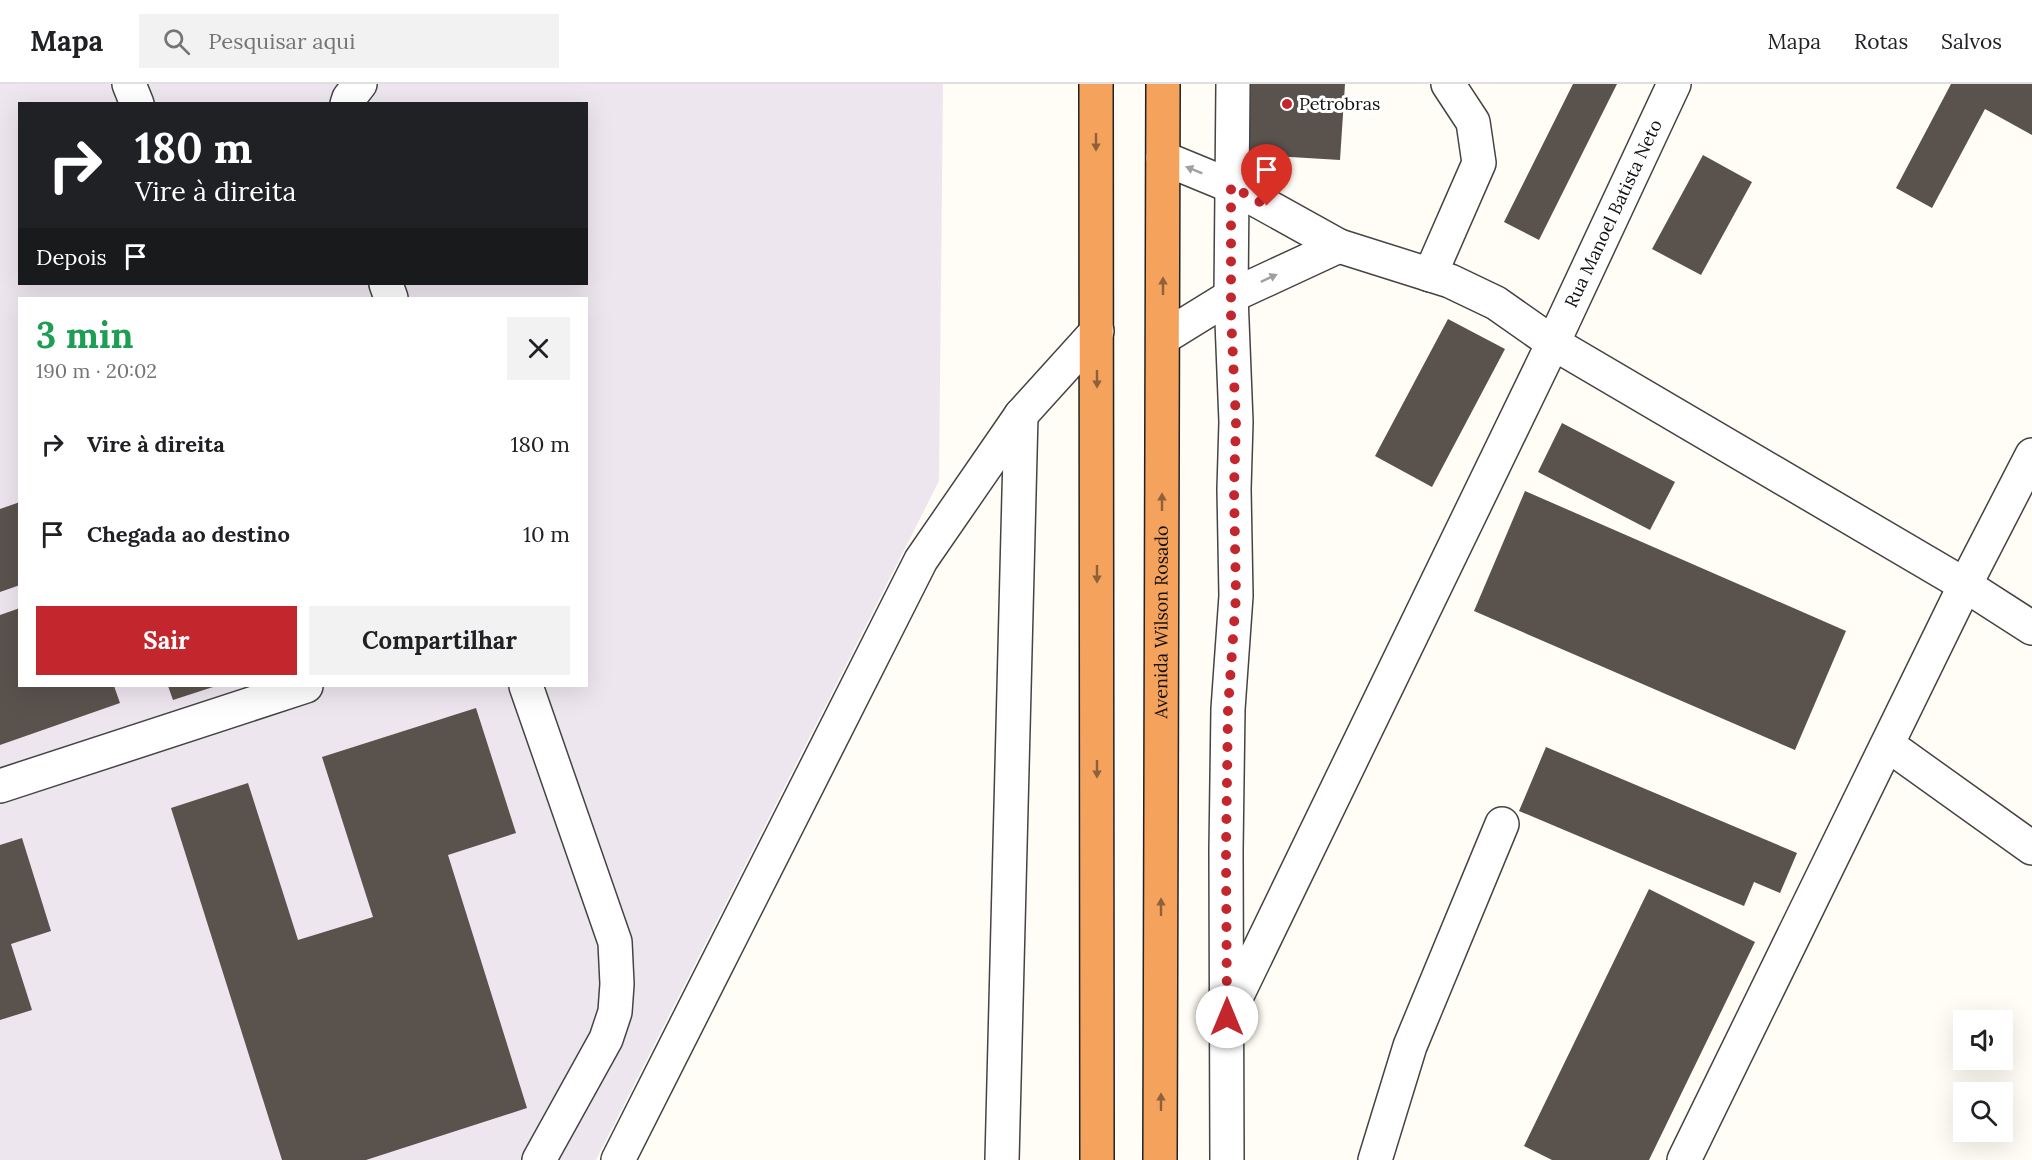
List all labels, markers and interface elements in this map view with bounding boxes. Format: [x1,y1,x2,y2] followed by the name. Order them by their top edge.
[139,14,559,68] search box
[30,23,103,59] text: Mapa
[160,25,193,58] icon: search
[208,27,355,55] text: Pesquisar aqui
[1768,28,1821,55] text: Mapa
[1854,28,1908,55] text: Rotas
[1941,28,2002,55] text: Salvos
[1299,92,1380,115] place label: Petrobras
[1280,97,1294,111] marker: Petrobras
[1559,115,1667,311] street label: Rua Manoel Batista Neto
[135,121,252,175] text: 180 m
[36,126,114,204] icon: right
[1091,133,1101,152] one-way arrow
[1241,144,1292,206] pin
[1250,153,1283,186] icon: arrive
[1185,165,1203,174] one-way arrow
[135,174,296,208] text: Vire à direita
[119,240,152,273] icon: arrive
[36,243,107,271] text: Depois
[1260,274,1277,283] one-way arrow
[1158,276,1168,295] one-way arrow
[36,312,134,358] text: 3 min
[507,317,570,380] button: close
[36,358,157,383] text: 190 m · 20:02
[1092,370,1102,389] one-way arrow
[36,428,69,461] icon: right
[87,430,225,458] text: Vire à direita
[511,430,570,458] text: 180 m
[1157,492,1167,511] one-way arrow
[36,518,69,551] icon: arrive
[87,520,290,548] text: Chegada ao destino
[523,520,570,548] text: 10 m
[1149,525,1173,720] street label: Avenida Wilson Rosado
[1092,565,1102,584] one-way arrow
[36,606,297,675] button: Sair
[309,606,570,675] button: Compartilhar
[1092,760,1102,779] one-way arrow
[1156,897,1166,916] one-way arrow
[1195,985,1259,1049] position arrow
[1953,1010,2013,1142] map controls
[1953,1010,2013,1070] button: sound
[1953,1082,2013,1142] button: search
[1156,1092,1166,1111] one-way arrow

